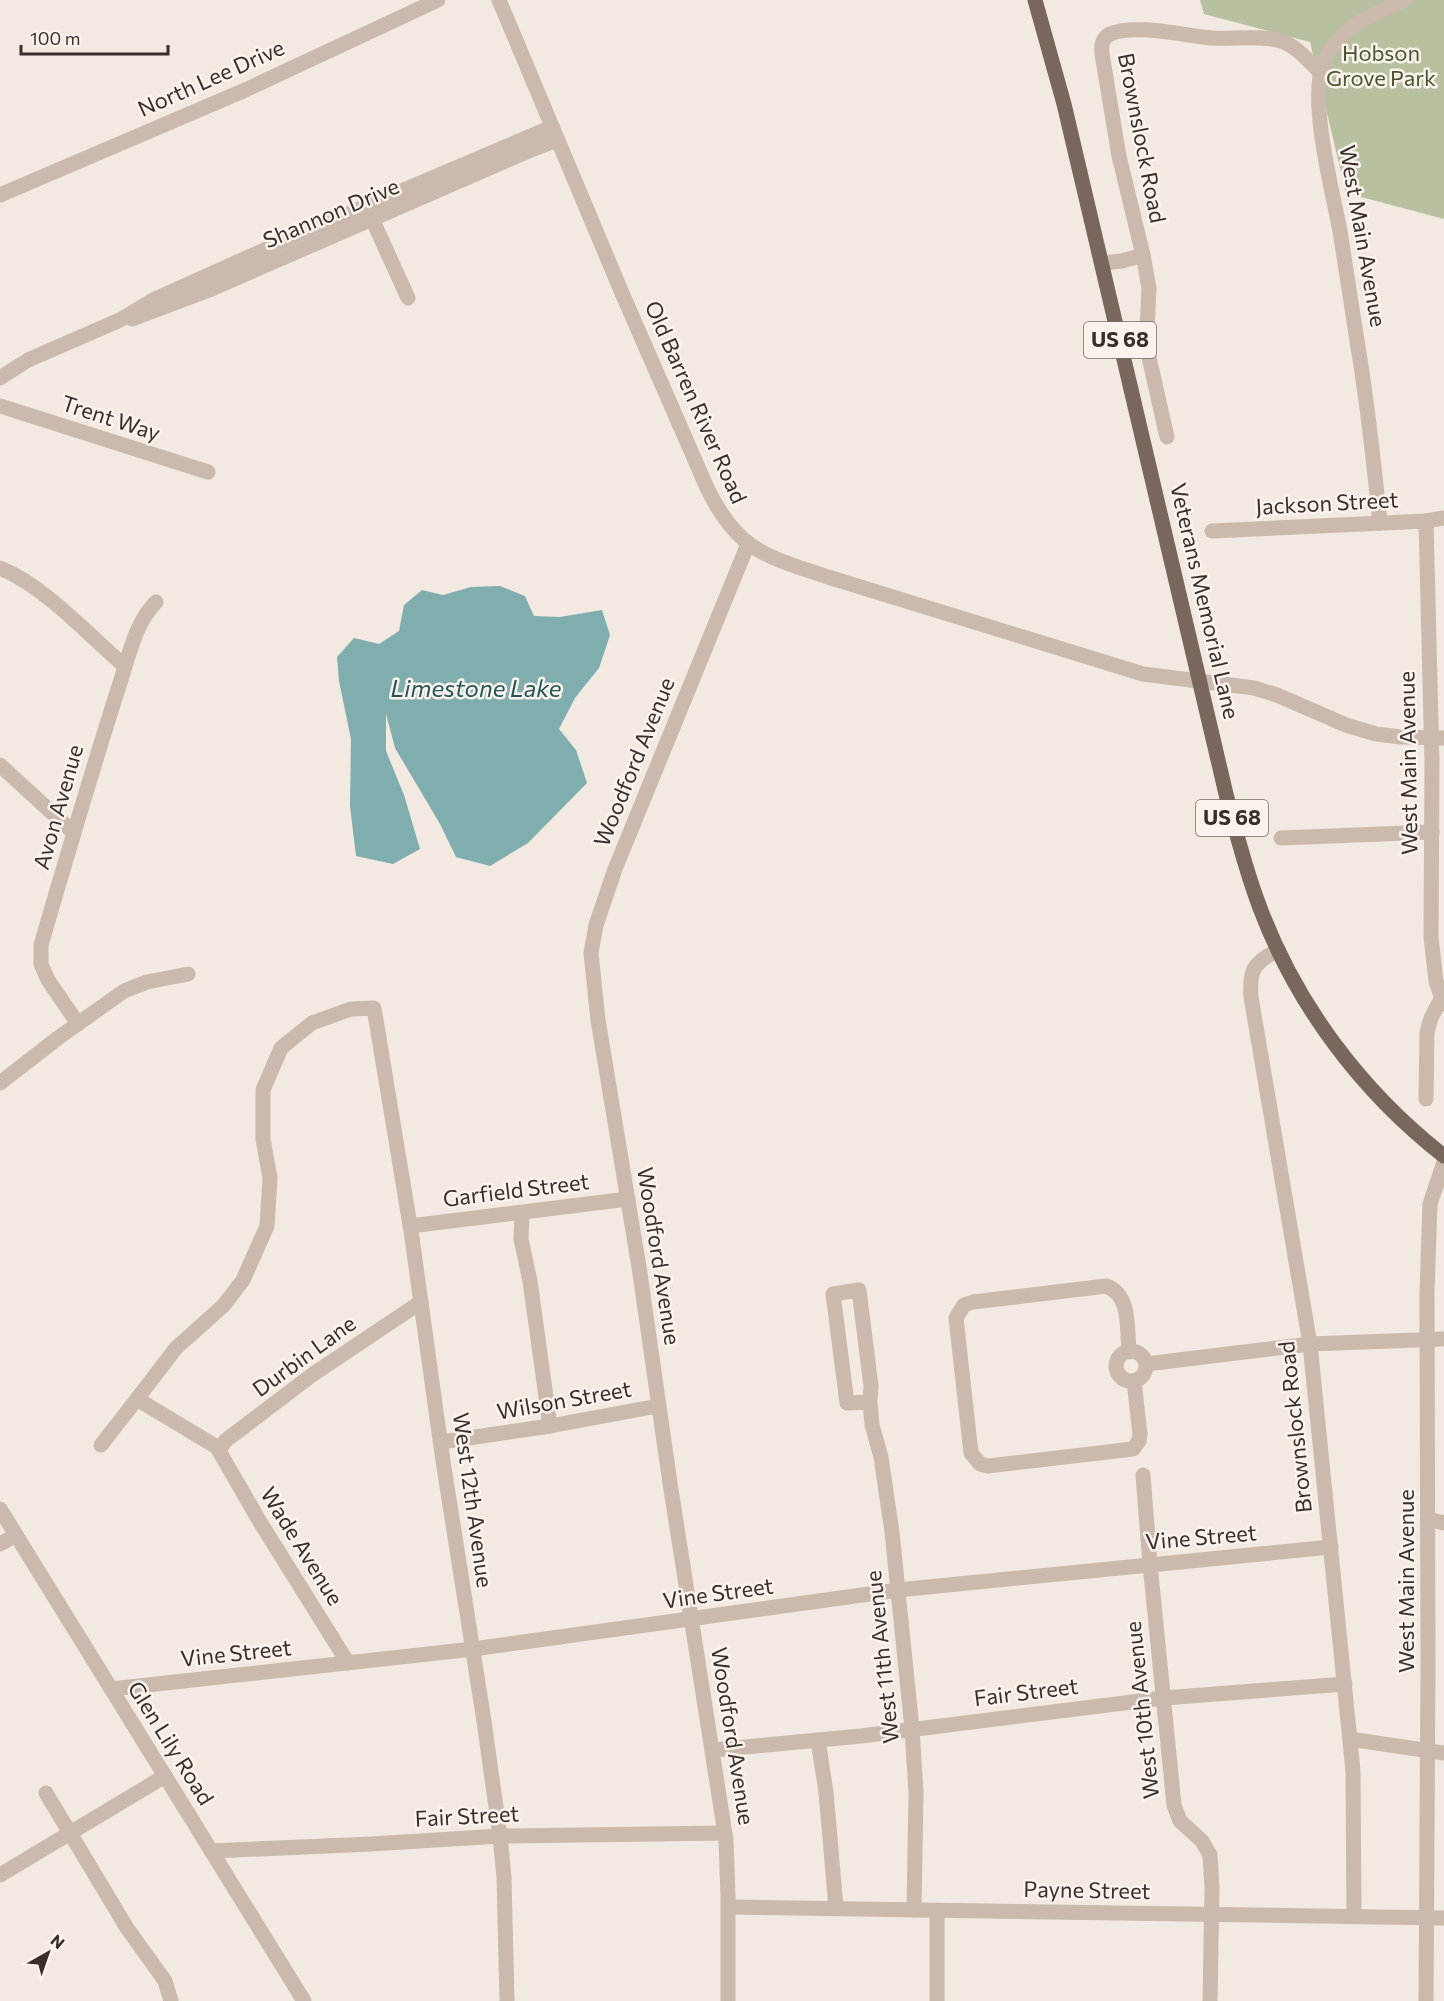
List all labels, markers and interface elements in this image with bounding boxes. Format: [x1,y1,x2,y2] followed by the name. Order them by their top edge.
[21,18,168,56] scale bar
[30,27,80,49] text: 100 m
[133,33,288,122] street label: North Lee Drive
[1326,39,1436,91] park label: Hobson Grove Park
[1113,51,1172,225] street label: Brownslock Road
[1334,143,1393,329] street label: West Main Avenue
[259,172,403,253] street label: Shannon Drive
[640,296,753,507] street label: Old Barren River Road
[1084,322,1156,358] road number: US 68
[58,389,164,446] street label: Trent Way
[1165,480,1246,722] street label: Veterans Memorial Lane
[1255,485,1399,520] street label: Jackson Street
[1392,671,1423,855] street label: West Main Avenue
[391,673,562,702] water label: Limestone Lake
[587,673,680,850] street label: Woodford Avenue
[27,741,88,872] street label: Avon Avenue
[1196,800,1268,836] road number: US 68
[632,1165,687,1347] street label: Woodford Avenue
[441,1167,591,1212] street label: Garfield Street
[247,1309,361,1402] street label: Durbin Lane
[1272,1340,1317,1514] street label: Brownslock Road
[495,1374,633,1425] street label: Wilson Street
[448,1411,499,1589] street label: West 12th Avenue
[255,1481,350,1610] street label: Wade Avenue
[1392,1489,1419,1673] street label: West Main Avenue
[1144,1518,1258,1555] street label: Vine Street
[859,1569,904,1745] street label: West 11th Avenue
[661,1571,775,1614] street label: Vine Street
[1119,1620,1164,1800] street label: West 10th Avenue
[179,1633,293,1672] street label: Vine Street
[706,1645,761,1827] street label: Woodford Avenue
[972,1672,1079,1711] street label: Fair Street
[123,1676,220,1810] street label: Glen Lily Road
[414,1799,520,1832] street label: Fair Street
[1023,1875,1151,1904] street label: Payne Street
[18,1923,78,1983] north arrow
[47,1930,69,1952] text: N

